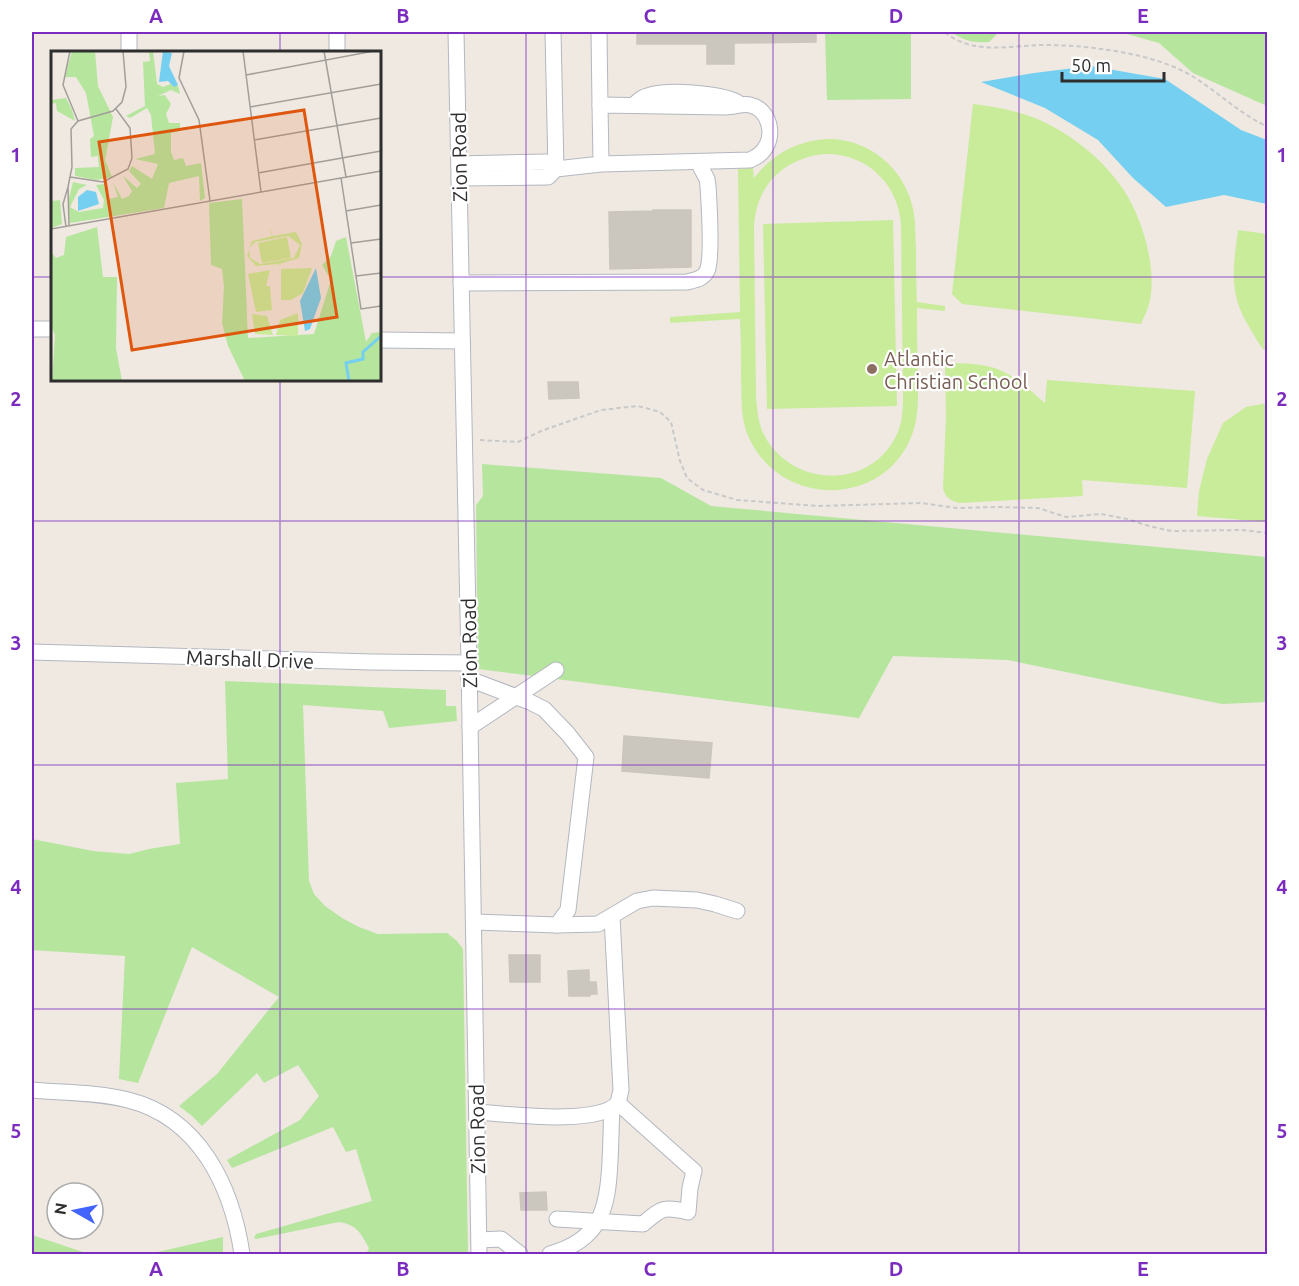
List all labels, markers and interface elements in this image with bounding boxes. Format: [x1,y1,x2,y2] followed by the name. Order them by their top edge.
[149,4,163,27] text: A
[396,4,410,27] text: B
[644,4,657,27] text: C
[889,4,903,27] text: D
[1137,4,1149,27] text: E
[1062,45,1164,83] scale bar
[51,51,381,381] inset map
[1071,55,1111,75] text: 50 m
[447,112,471,202] street label: Zion Road
[10,143,22,166] text: 1
[1276,143,1288,166] text: 1
[884,347,1028,393] place label: Atlantic Christian School
[865,362,879,376] marker: Atlantic Christian School
[10,387,22,410] text: 2
[1276,387,1288,410] text: 2
[457,598,481,688] street label: Zion Road
[10,631,22,654] text: 3
[1276,631,1288,654] text: 3
[186,645,314,673] street label: Marshall Drive
[10,875,22,898] text: 4
[1276,875,1288,898] text: 4
[465,1084,489,1174] street label: Zion Road
[10,1119,22,1142] text: 5
[1276,1119,1288,1142] text: 5
[45,1181,105,1241] north arrow
[50,1201,70,1216] text: N
[149,1257,163,1280] text: A
[396,1257,410,1280] text: B
[644,1257,657,1280] text: C
[889,1257,903,1280] text: D
[1137,1257,1149,1280] text: E

